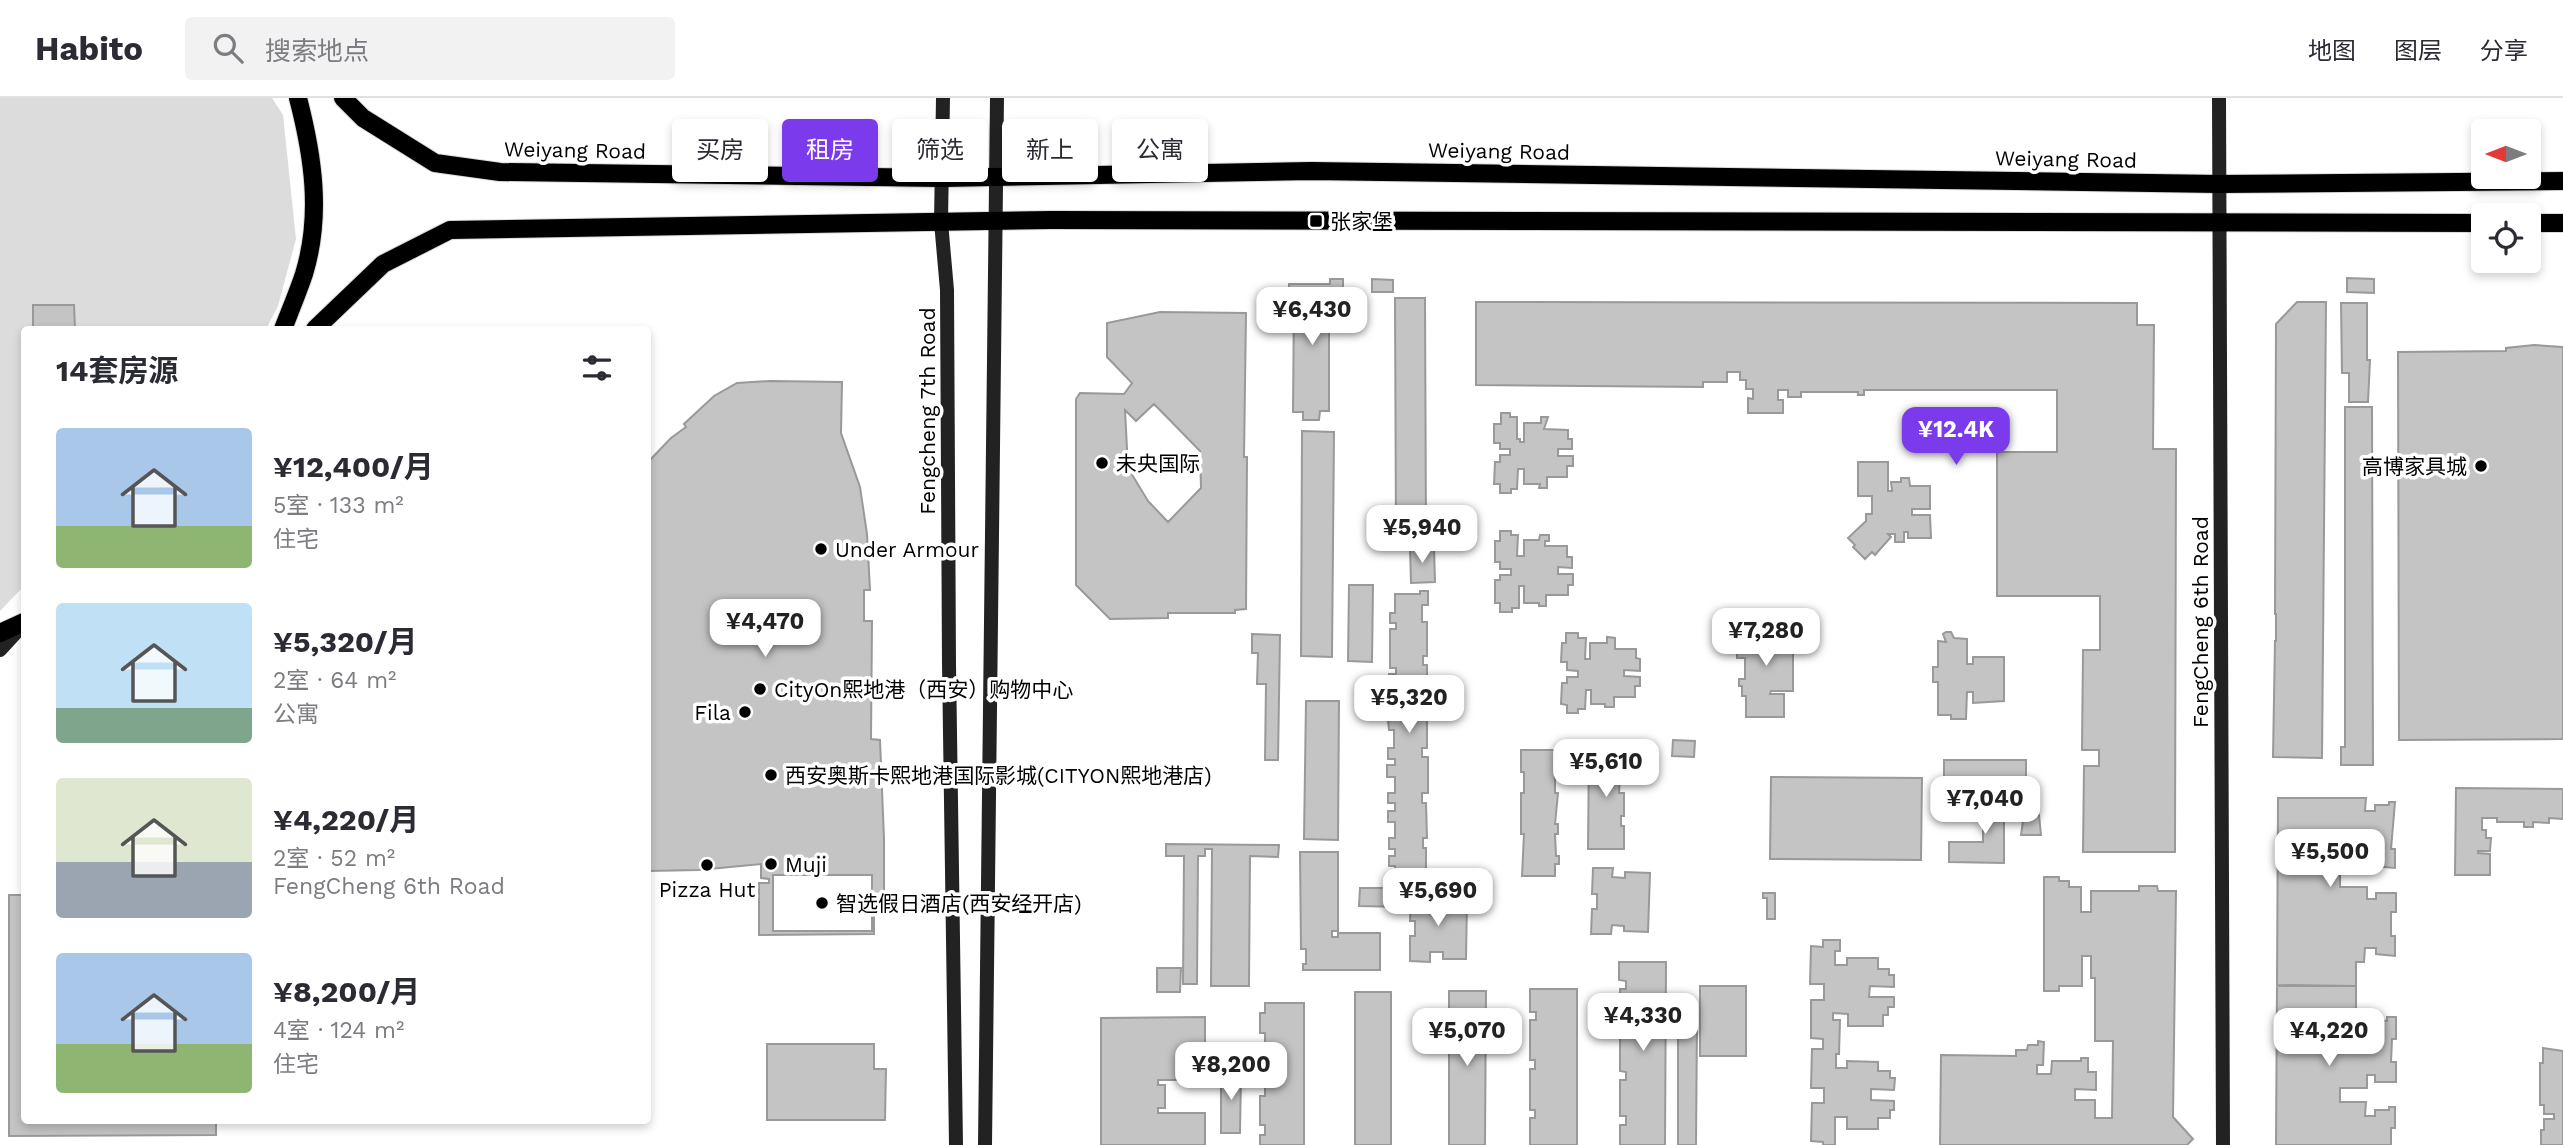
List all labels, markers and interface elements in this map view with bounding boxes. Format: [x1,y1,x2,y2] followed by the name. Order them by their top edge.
[185,17,675,80] search box
[35,29,143,68] text: Habito
[209,29,247,67] icon: search
[265,36,369,66] text: 搜索地点
[2308,37,2356,65] text: 地图
[2394,37,2442,65] text: 图层
[2480,37,2528,65] text: 分享
[672,119,768,182] chip: 买房
[782,119,878,182] chip: 租房
[892,119,988,182] chip: 筛选
[1002,119,1098,182] chip: 新上
[1112,119,1208,182] chip: 公寓
[2471,119,2541,189] north arrow
[2471,119,2541,273] map controls
[504,136,646,164] street label: Weiyang Road
[1428,137,1570,165] street label: Weiyang Road
[1995,145,2137,173] street label: Weiyang Road
[2471,203,2541,273] button: locate
[1330,209,1393,234] place label: 张家堡
[1308,213,1324,229] marker: 张家堡
[1255,288,1369,347] pin: ¥6,430
[1272,296,1352,323] text: ¥6,430
[915,307,940,515] street label: Fengcheng 7th Road
[578,349,616,387] icon: filters
[56,353,178,388] text: 14套房源
[1899,408,2013,467] pin: ¥12.4K
[1918,416,1994,443] text: ¥12.4K
[273,449,434,484] text: ¥12,400/月
[1116,451,1200,476] place label: 未央国际
[2362,454,2467,479] place label: 高博家具城
[1094,455,1110,471] marker: 未央国际
[112,456,196,540] icon: home
[2473,458,2489,474] marker: 高博家具城
[273,492,404,519] text: 5室 · 133 m²
[1365,505,1479,565] pin: ¥5,940
[1382,514,1462,541] text: ¥5,940
[2188,516,2213,728] street label: FengCheng 6th Road
[273,526,319,553] text: 住宅
[835,537,979,562] place label: Under Armour
[813,541,829,557] marker: Under Armour
[708,600,822,659] pin: ¥4,470
[726,608,804,635] text: ¥4,470
[1709,608,1823,668] pin: ¥7,280
[1728,617,1804,644] text: ¥7,280
[273,624,418,659] text: ¥5,320/月
[112,631,196,715] icon: home
[273,667,397,694] text: 2室 · 64 m²
[1352,676,1466,735] pin: ¥5,320
[774,677,1073,702] place label: CityOn熙地港（西安）购物中心
[752,681,768,697] marker: CityOn熙地港（西安）购物中心
[1370,684,1448,711] text: ¥5,320
[694,700,731,725] place label: Fila
[273,701,319,728] text: 公寓
[737,704,753,720] marker: Fila
[1549,740,1663,799] pin: ¥5,610
[1569,748,1643,775] text: ¥5,610
[785,763,1212,788] place label: 西安奥斯卡熙地港国际影城(CITYON熙地港店)
[763,767,779,783] marker: 西安奥斯卡熙地港国际影城(CITYON熙地港店)
[1928,776,2042,836] pin: ¥7,040
[1946,785,2024,812] text: ¥7,040
[273,802,419,837] text: ¥4,220/月
[112,806,196,890] icon: home
[2273,830,2387,889] pin: ¥5,500
[2291,838,2369,865] text: ¥5,500
[273,845,395,872] text: 2室 · 52 m²
[785,852,827,877] place label: Muji
[763,856,779,872] marker: Muji
[699,857,715,873] marker: Pizza Hut
[1381,868,1495,928] pin: ¥5,690
[273,873,505,900] text: FengCheng 6th Road
[659,877,755,902] place label: Pizza Hut
[1399,877,1477,904] text: ¥5,690
[836,891,1082,916] place label: 智选假日酒店(西安经开店)
[814,895,830,911] marker: 智选假日酒店(西安经开店)
[273,974,420,1009] text: ¥8,200/月
[112,981,196,1065] icon: home
[1586,993,1700,1053] pin: ¥4,330
[1604,1002,1682,1029] text: ¥4,330
[1410,1009,1524,1068] pin: ¥5,070
[2272,1009,2386,1068] pin: ¥4,220
[273,1017,404,1044] text: 4室 · 124 m²
[1428,1017,1506,1044] text: ¥5,070
[2290,1017,2368,1044] text: ¥4,220
[1174,1042,1288,1102] pin: ¥8,200
[273,1051,319,1078] text: 住宅
[1191,1051,1271,1078] text: ¥8,200

